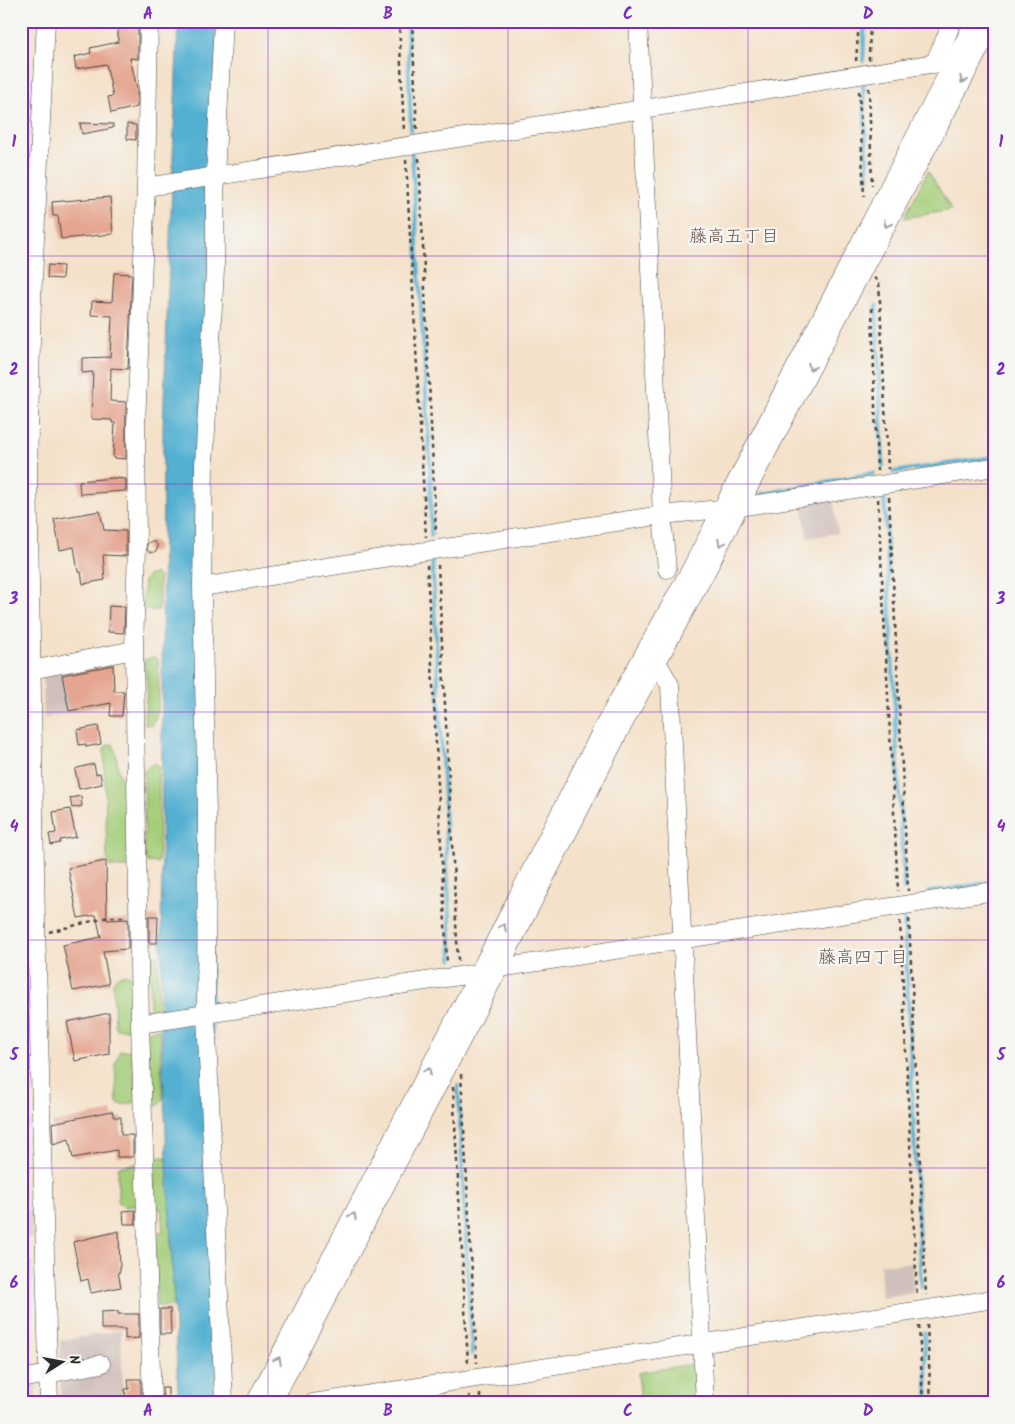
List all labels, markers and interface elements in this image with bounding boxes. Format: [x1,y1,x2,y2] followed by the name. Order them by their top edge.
[143,2,153,27] text: A
[383,2,393,27] text: B
[623,2,633,27] text: C
[863,2,874,27] text: D
[959,75,969,84] one-way arrow
[12,130,17,155] text: 1
[999,130,1004,155] text: 1
[883,218,893,227] one-way arrow
[689,223,779,252] district label: 藤高五丁目
[9,358,19,383] text: 2
[996,358,1006,383] text: 2
[808,362,818,371] one-way arrow
[717,538,727,547] one-way arrow
[9,587,19,612] text: 3
[996,587,1006,612] text: 3
[10,815,19,840] text: 4
[997,815,1006,840] text: 4
[497,923,507,932] one-way arrow
[818,944,908,973] district label: 藤高四丁目
[9,1043,20,1068] text: 5
[996,1043,1007,1068] text: 5
[422,1068,432,1077] one-way arrow
[347,1212,357,1221] one-way arrow
[10,1271,19,1296] text: 6
[997,1271,1006,1296] text: 6
[38,1336,88,1386] north arrow
[62,1353,85,1366] text: N
[272,1356,282,1365] one-way arrow
[143,1399,153,1424] text: A
[383,1399,393,1424] text: B
[623,1399,633,1424] text: C
[863,1399,874,1424] text: D

